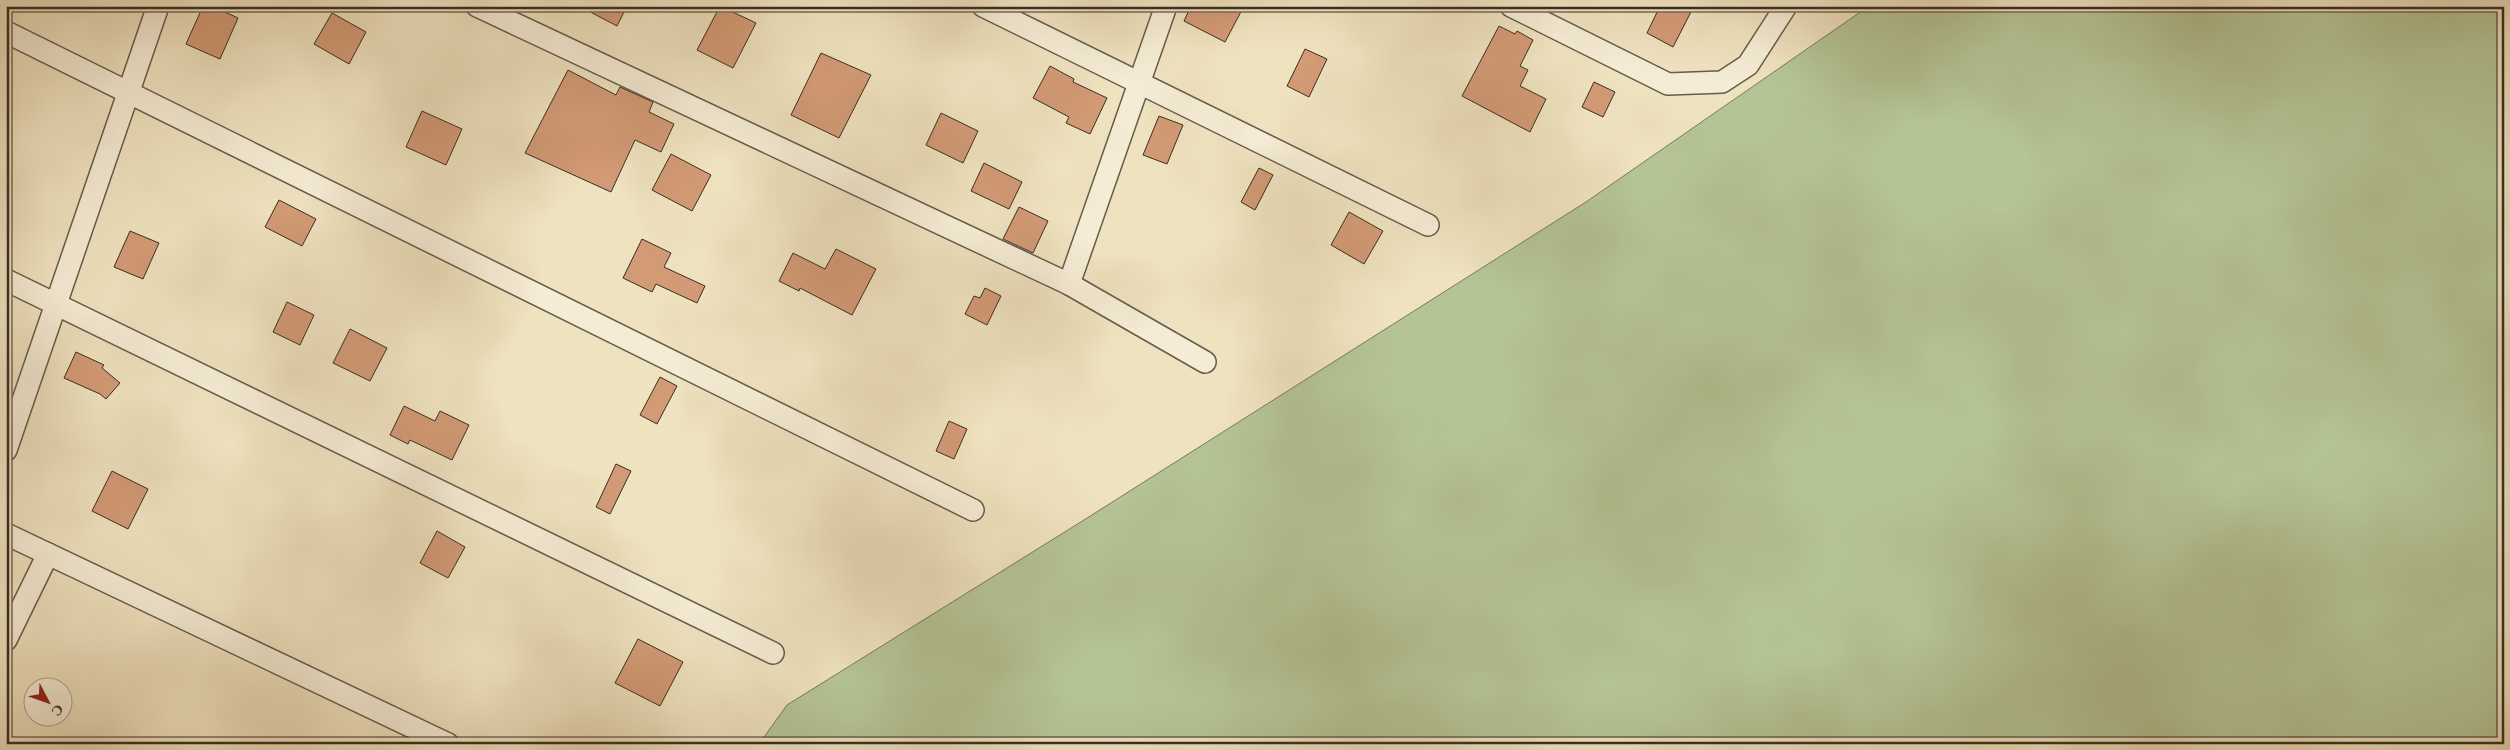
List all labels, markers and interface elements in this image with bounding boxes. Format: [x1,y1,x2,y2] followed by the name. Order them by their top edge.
[22,678,72,728] north arrow
[48,701,68,720] text: С

